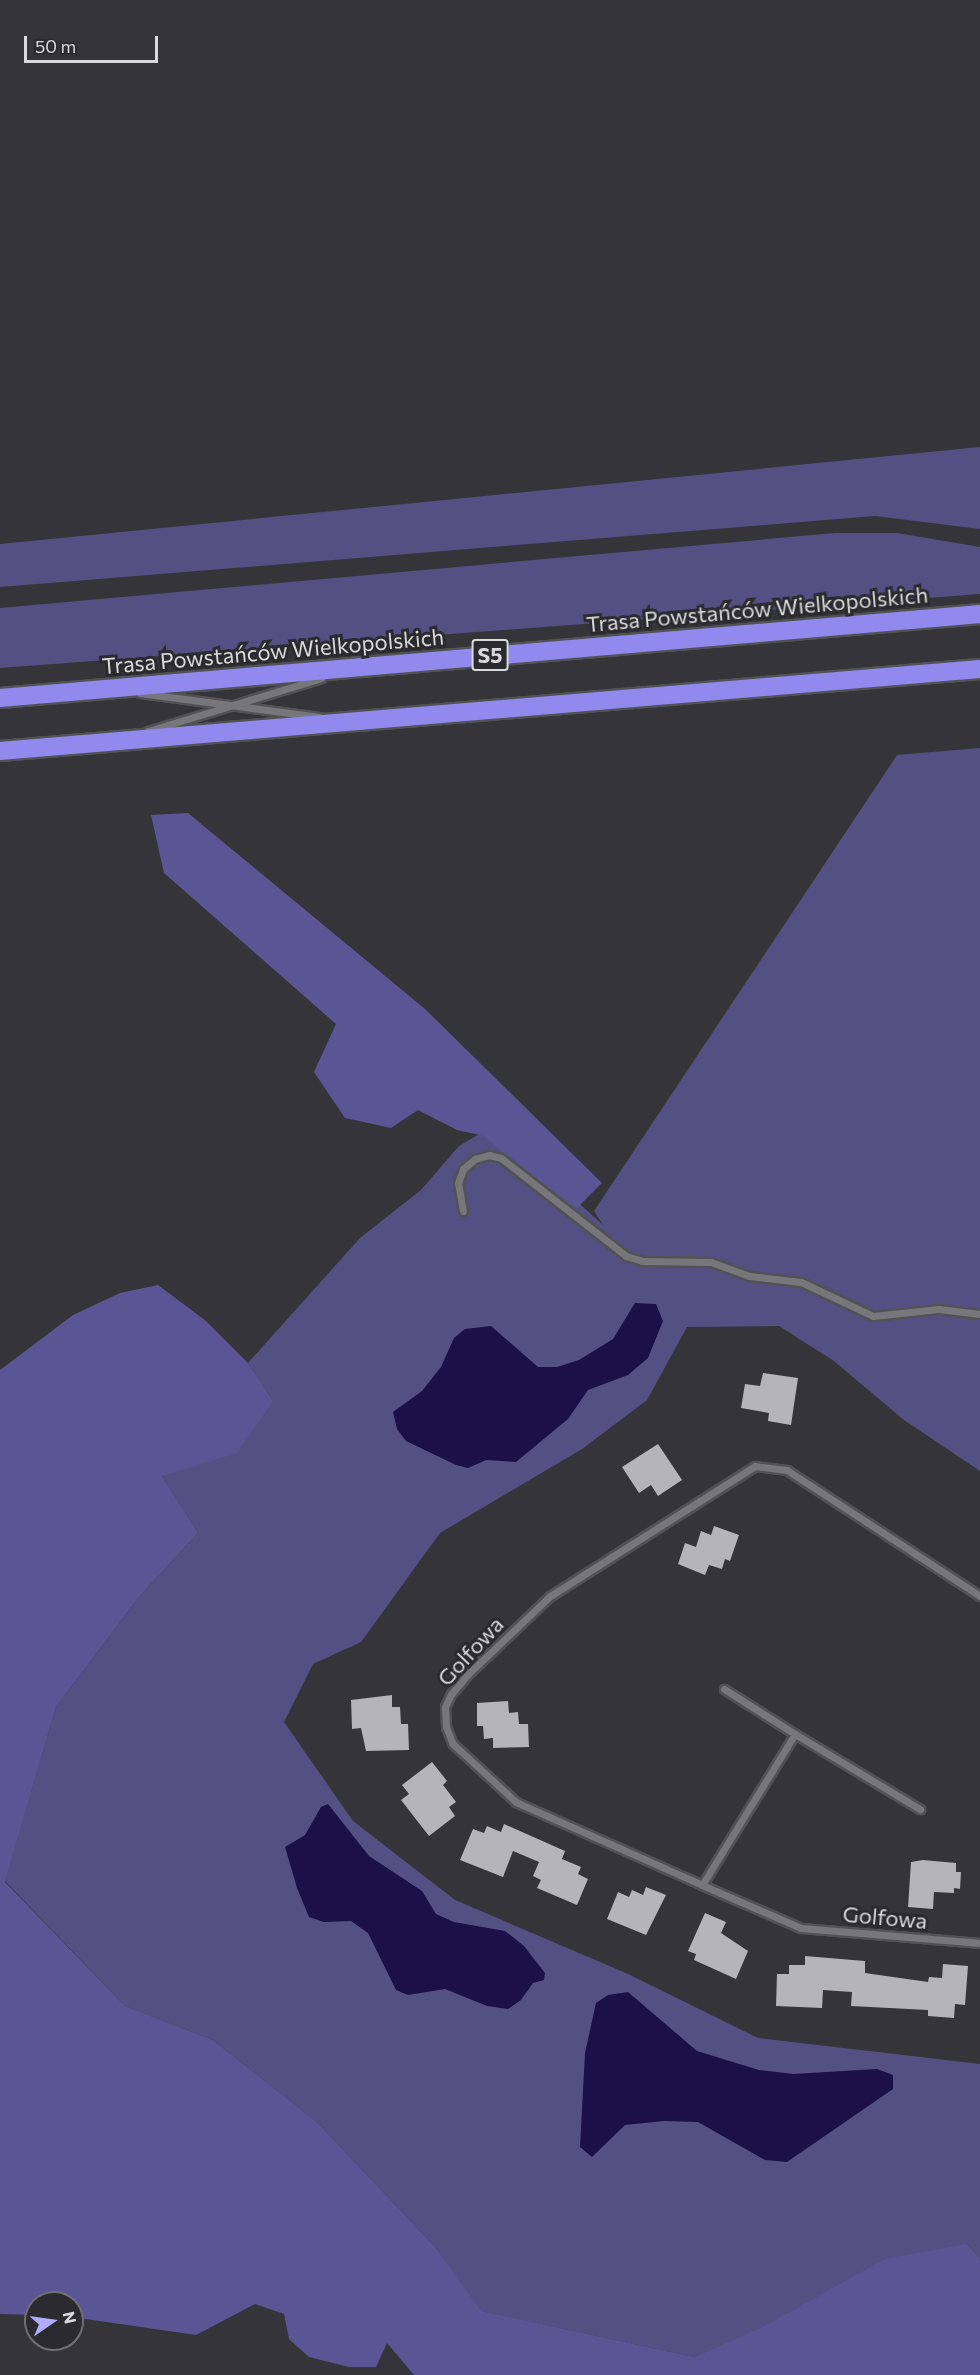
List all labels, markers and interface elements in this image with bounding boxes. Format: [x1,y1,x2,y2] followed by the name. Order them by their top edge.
[27,24,160,62] scale bar
[35,35,76,57] text: 50 m
[585,581,929,637] street label: Trasa Powstańców Wielkopolskich
[101,623,445,679] street label: Trasa Powstańców Wielkopolskich
[470,637,510,673] road number: S5
[431,1611,509,1691] street label: Golfowa
[842,1900,928,1934] street label: Golfowa
[24,2291,84,2351] north arrow
[59,2309,81,2325] text: N

